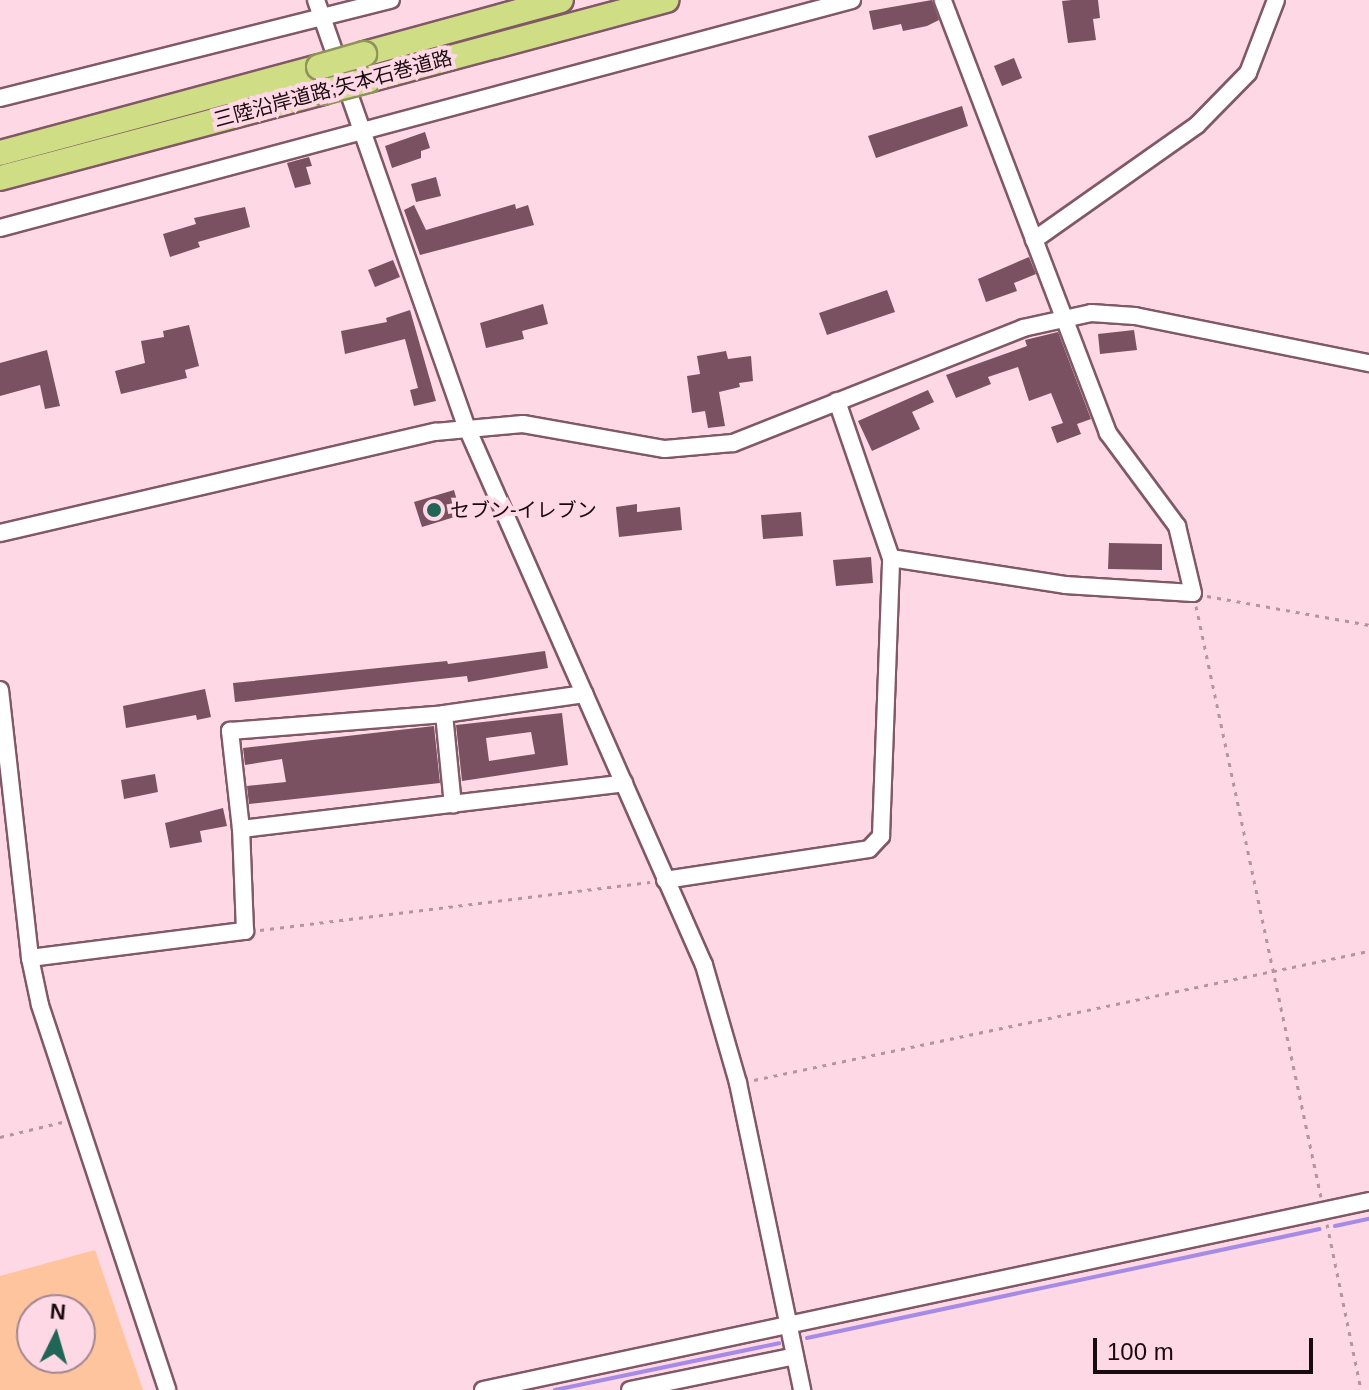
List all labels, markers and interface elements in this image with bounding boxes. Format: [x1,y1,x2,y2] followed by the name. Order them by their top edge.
[211,46,455,132] street label: 三陸沿岸道路;矢本石巻道路
[450,498,597,522] place label: セブン-イレブン
[425,501,443,519] marker: セブン-イレブン
[16,1294,96,1374] north arrow
[49,1298,67,1325] text: N
[1097,1322,1317,1372] scale bar
[1107,1338,1174,1365] text: 100 m

